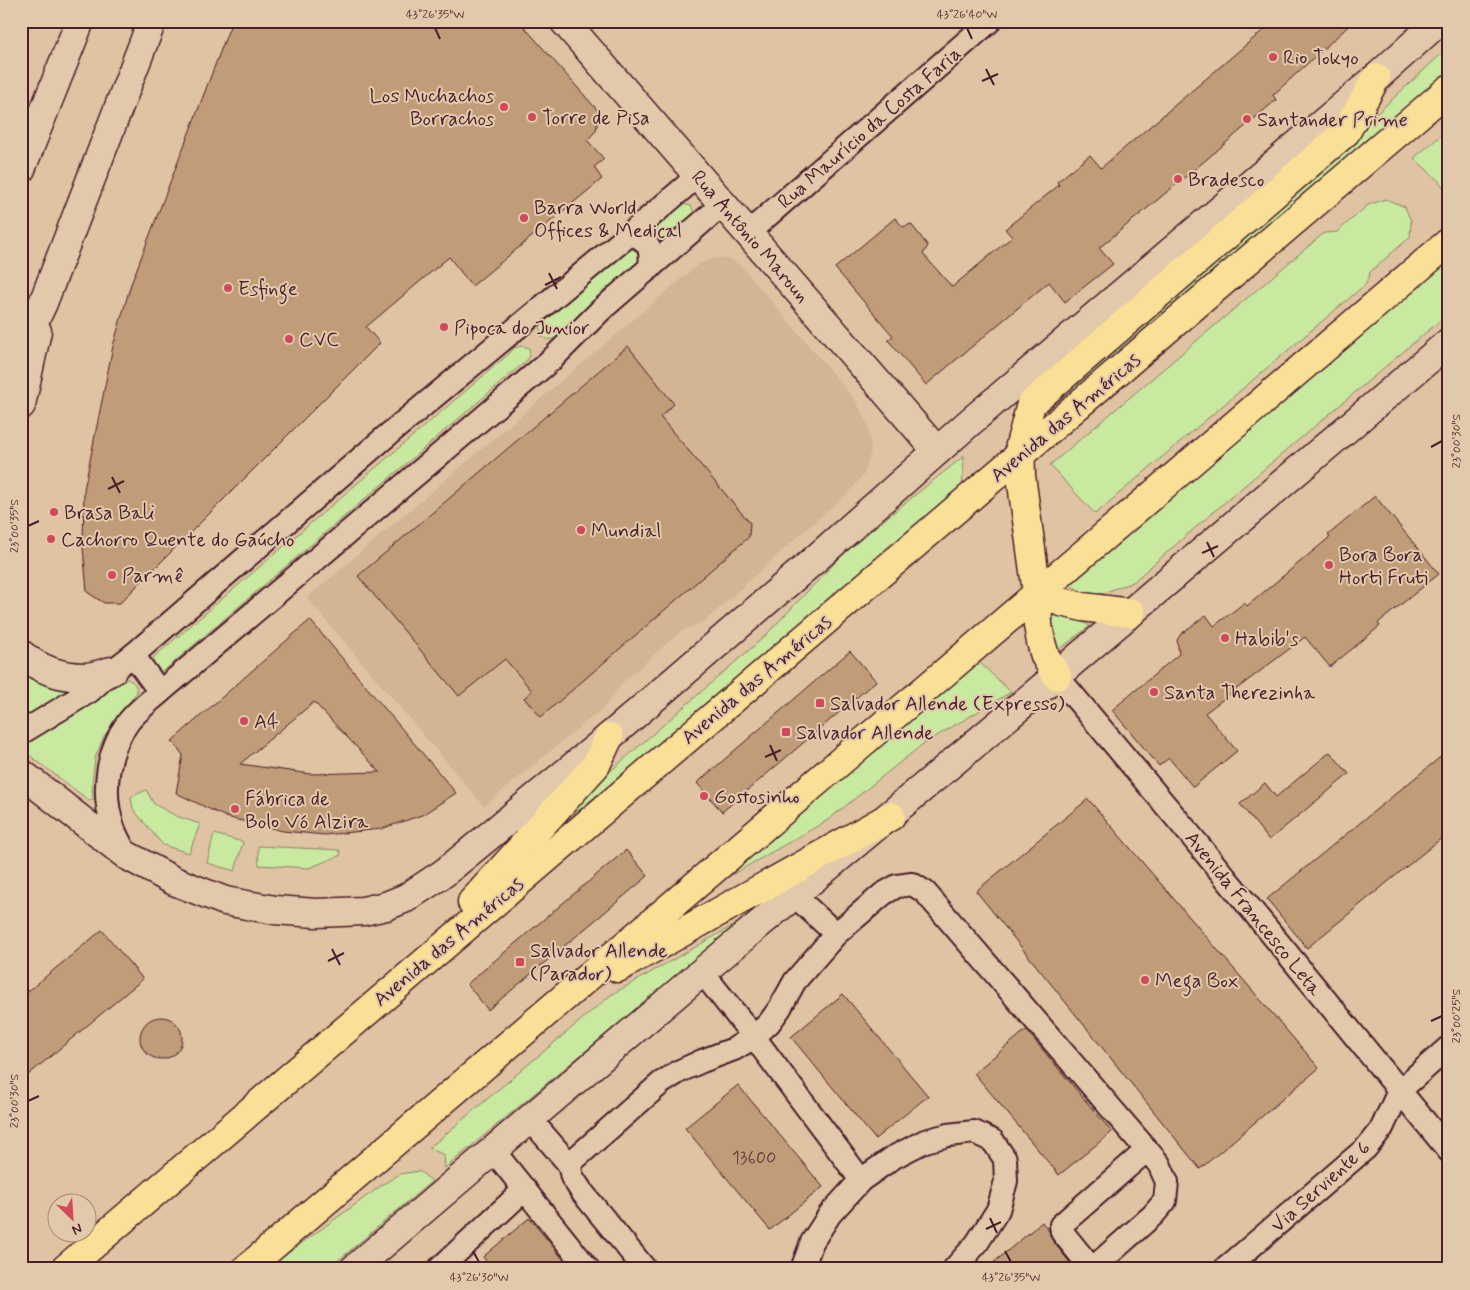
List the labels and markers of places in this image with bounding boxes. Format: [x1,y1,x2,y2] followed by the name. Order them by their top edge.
[1283,45,1359,72] place label: Rio Tokyo
[1267,51,1279,63] marker: Rio Tokyo
[370,83,494,133] place label: Los Muchachos Borrachos
[498,101,510,113] marker: Los Muchachos Borrachos
[542,105,650,132] place label: Torre de Pisa
[1257,107,1408,134] place label: Santander Prime
[526,111,538,123] marker: Torre de Pisa
[1241,113,1253,125] marker: Santander Prime
[1188,167,1264,194] place label: Bradesco
[1172,173,1184,185] marker: Bradesco
[534,195,682,245] place label: Barra World Offices & Medical
[518,212,530,224] marker: Barra World Offices & Medical
[238,276,298,305] place label: Esfinge
[222,282,234,294] marker: Esfinge
[454,315,590,342] place label: Pipoca do Junior
[438,321,450,333] marker: Pipoca do Junior
[299,327,339,354] place label: CVC
[283,333,295,345] marker: CVC
[64,500,155,527] place label: Brasa Bali
[48,506,60,518] marker: Brasa Bali
[591,518,661,545] place label: Mundial
[575,524,587,536] marker: Mundial
[61,527,295,554] place label: Cachorro Quente do Gaúcho
[45,533,57,545] marker: Cachorro Quente do Gaúcho
[1339,542,1428,592] place label: Bora Bora Horti Fruti
[1323,559,1335,571] marker: Bora Bora Horti Fruti
[122,563,184,590] place label: Parmê
[106,569,118,581] marker: Parmê
[1235,626,1299,653] place label: Habib's
[1219,632,1231,644] marker: Habib's
[1164,680,1316,707] place label: Santa Therezinha
[1148,686,1160,698] marker: Santa Therezinha
[830,691,1065,718] place label: Salvador Allende (Expresso)
[814,697,826,709] marker: Salvador Allende (Expresso)
[254,709,279,736] place label: A4
[238,715,250,727] marker: A4
[796,720,934,747] place label: Salvador Allende
[780,726,792,738] marker: Salvador Allende
[714,784,800,811] place label: Gostosinho
[245,786,369,836] place label: Fábrica de Bolo Vó Alzira
[698,790,710,802] marker: Gostosinho
[229,803,241,815] marker: Fábrica de Bolo Vó Alzira
[530,938,668,988] place label: Salvador Allende (Parador)
[514,956,526,968] marker: Salvador Allende (Parador)
[1155,968,1239,997] place label: Mega Box
[1139,974,1151,986] marker: Mega Box

